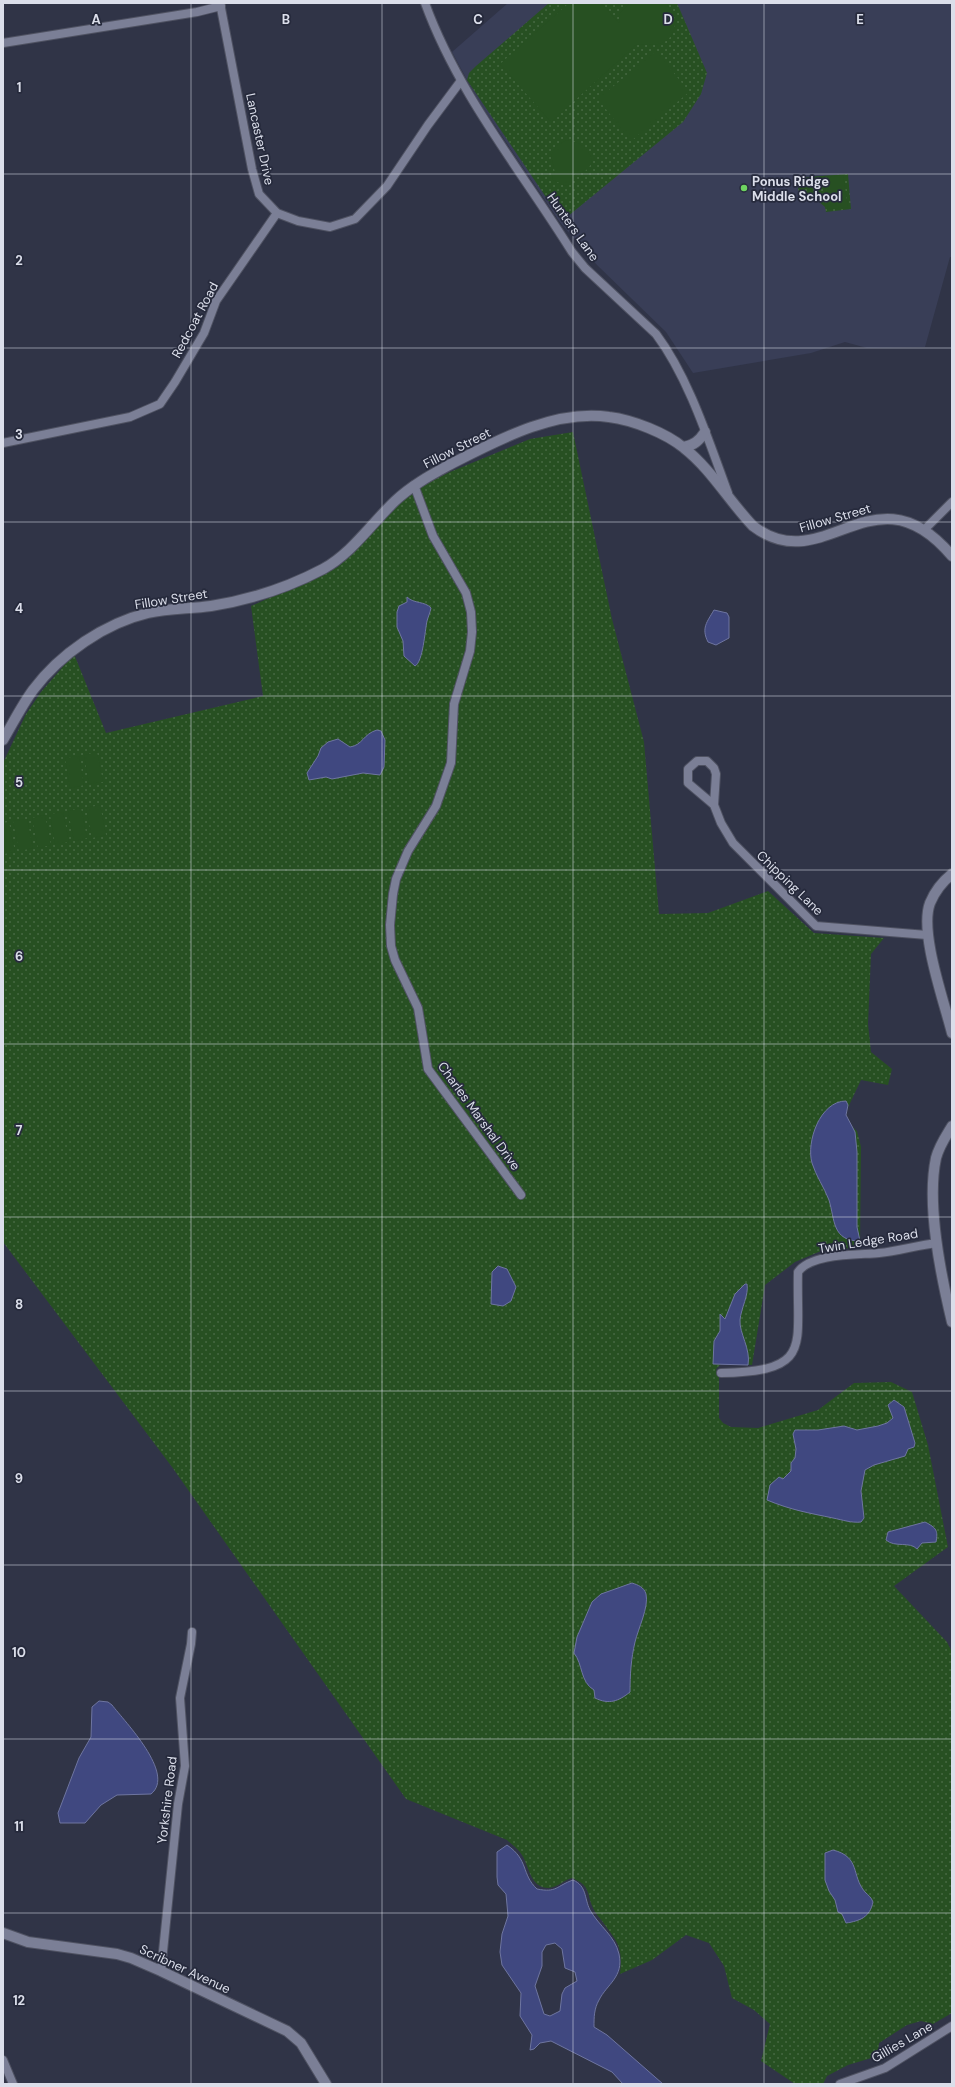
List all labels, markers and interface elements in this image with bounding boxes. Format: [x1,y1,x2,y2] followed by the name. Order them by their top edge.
[91,11,101,28] text: A
[282,11,290,28] text: B
[473,11,483,28] text: C
[663,11,673,28] text: D
[856,11,864,28] text: E
[17,79,21,96] text: 1
[242,92,278,186] street label: Lancaster Drive
[752,173,842,205] place label: Ponus Ridge Middle School
[739,183,749,193] marker: Ponus Ridge Middle School
[543,190,603,264] street label: Hunters Lane
[15,252,23,269] text: 2
[168,279,222,361] street label: Redcoat Road
[420,424,494,472] street label: Fillow Street
[15,426,23,443] text: 3
[797,500,873,536] street label: Fillow Street
[133,585,209,613] street label: Fillow Street
[15,600,23,617] text: 4
[15,774,23,791] text: 5
[753,847,827,919] street label: Chipping Lane
[15,948,23,965] text: 6
[434,1058,524,1174] street label: Charles Marshal Drive
[16,1122,23,1139] text: 7
[817,1225,919,1257] street label: Twin Ledge Road
[15,1296,23,1313] text: 8
[15,1470,23,1487] text: 9
[12,1644,26,1661] text: 10
[153,1755,181,1845] street label: Yorkshire Road
[14,1818,24,1835] text: 11
[137,1941,233,1997] street label: Scribner Avenue
[13,1992,25,2009] text: 12
[868,2018,936,2066] street label: Gillies Lane

